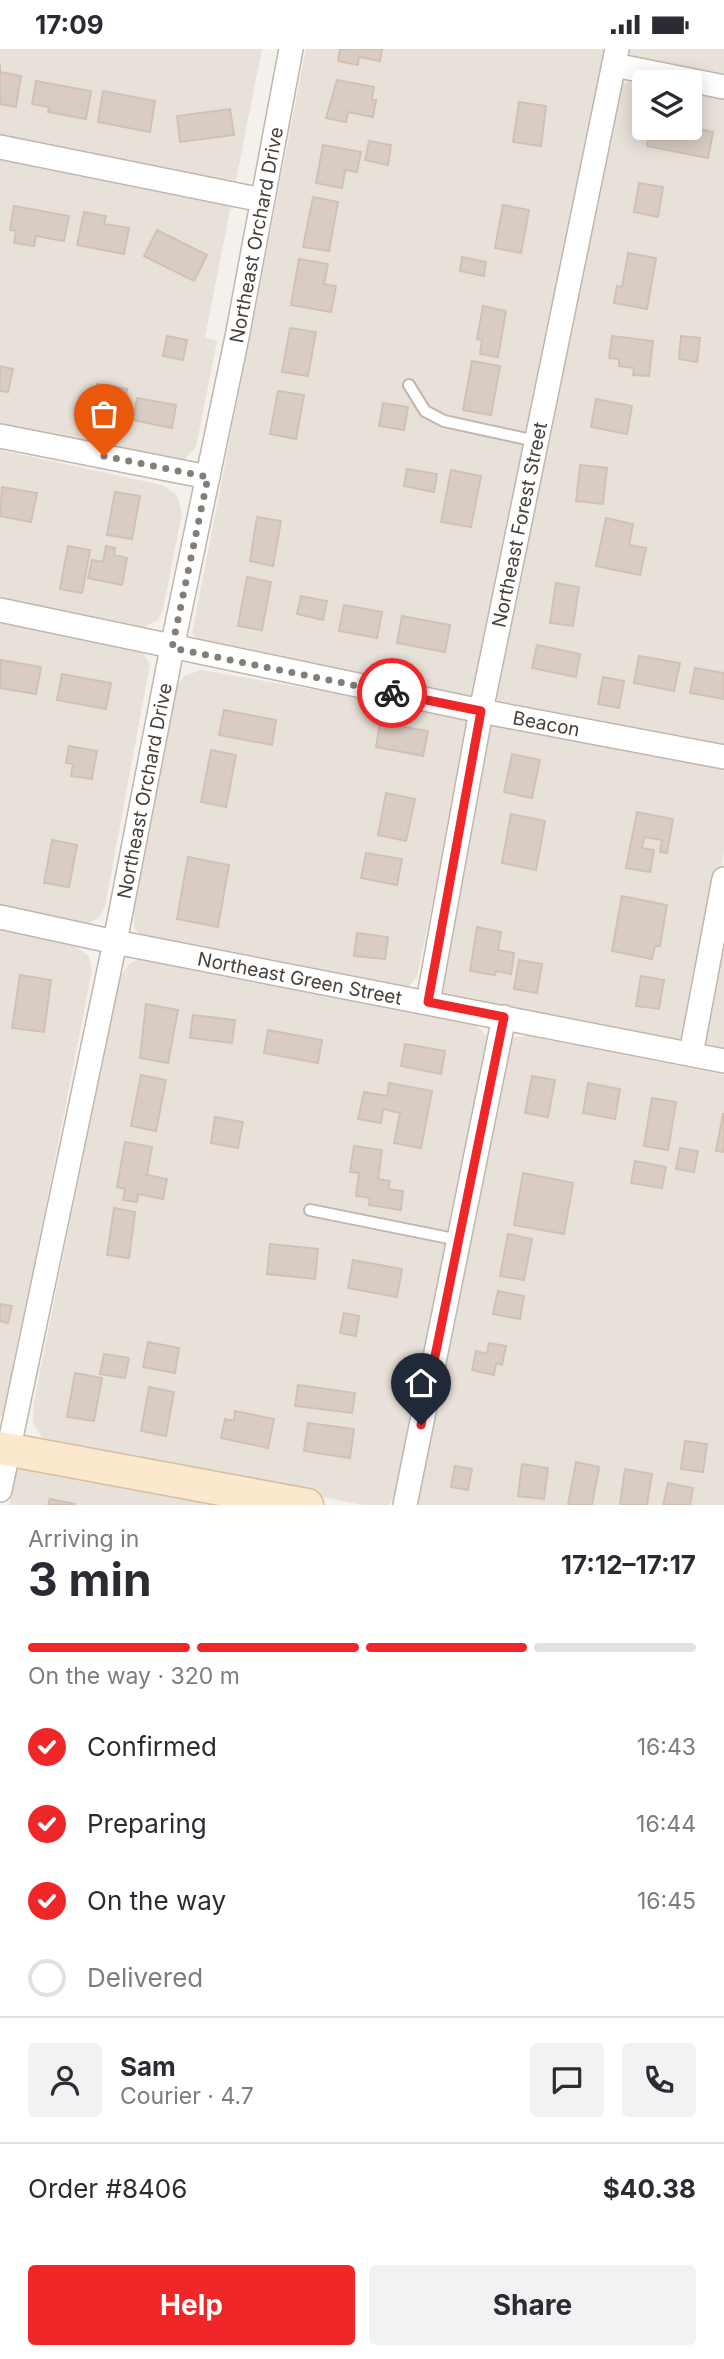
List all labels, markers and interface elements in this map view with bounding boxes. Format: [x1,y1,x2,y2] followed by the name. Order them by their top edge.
[35,9,104,40] text: 17:09
[632,70,702,140] map controls
[632,70,702,140] button: layers
[225,125,288,345] street label: Northeast Orchard Drive
[74,384,134,456] pin
[85,395,123,433] icon: bag
[487,420,552,630] street label: Northeast Forest Street
[357,658,427,728] courier
[373,674,411,712] icon: bike
[113,681,177,901] street label: Northeast Orchard Drive
[511,706,582,741] street label: Beacon
[196,947,404,1010] street label: Northeast Green Street
[391,1353,451,1425] pin
[402,1364,440,1402] icon: home
[28,1525,139,1553] text: Arriving in
[561,1549,696,1580] text: 17:12–17:17
[28,1551,152,1607] text: 3 min
[28,1662,240,1690] text: On the way · 320 m
[28,1728,66,1766] icon: check
[87,1731,217,1762] text: Confirmed
[637,1733,696,1761] text: 16:43
[28,1805,66,1843] icon: check
[87,1808,207,1839] text: Preparing
[636,1810,696,1838] text: 16:44
[28,1882,66,1920] icon: check
[87,1885,226,1916] text: On the way
[637,1887,696,1915] text: 16:45
[87,1962,203,1993] text: Delivered
[28,2043,102,2117] button: person
[530,2043,604,2117] button: chat
[622,2043,696,2117] button: phone
[120,2051,176,2082] text: Sam
[120,2082,254,2110] text: Courier · 4.7
[28,2173,187,2204] text: Order #8406
[603,2173,696,2204] text: $40.38
[28,2265,355,2345] button: Help
[369,2265,696,2345] button: Share

